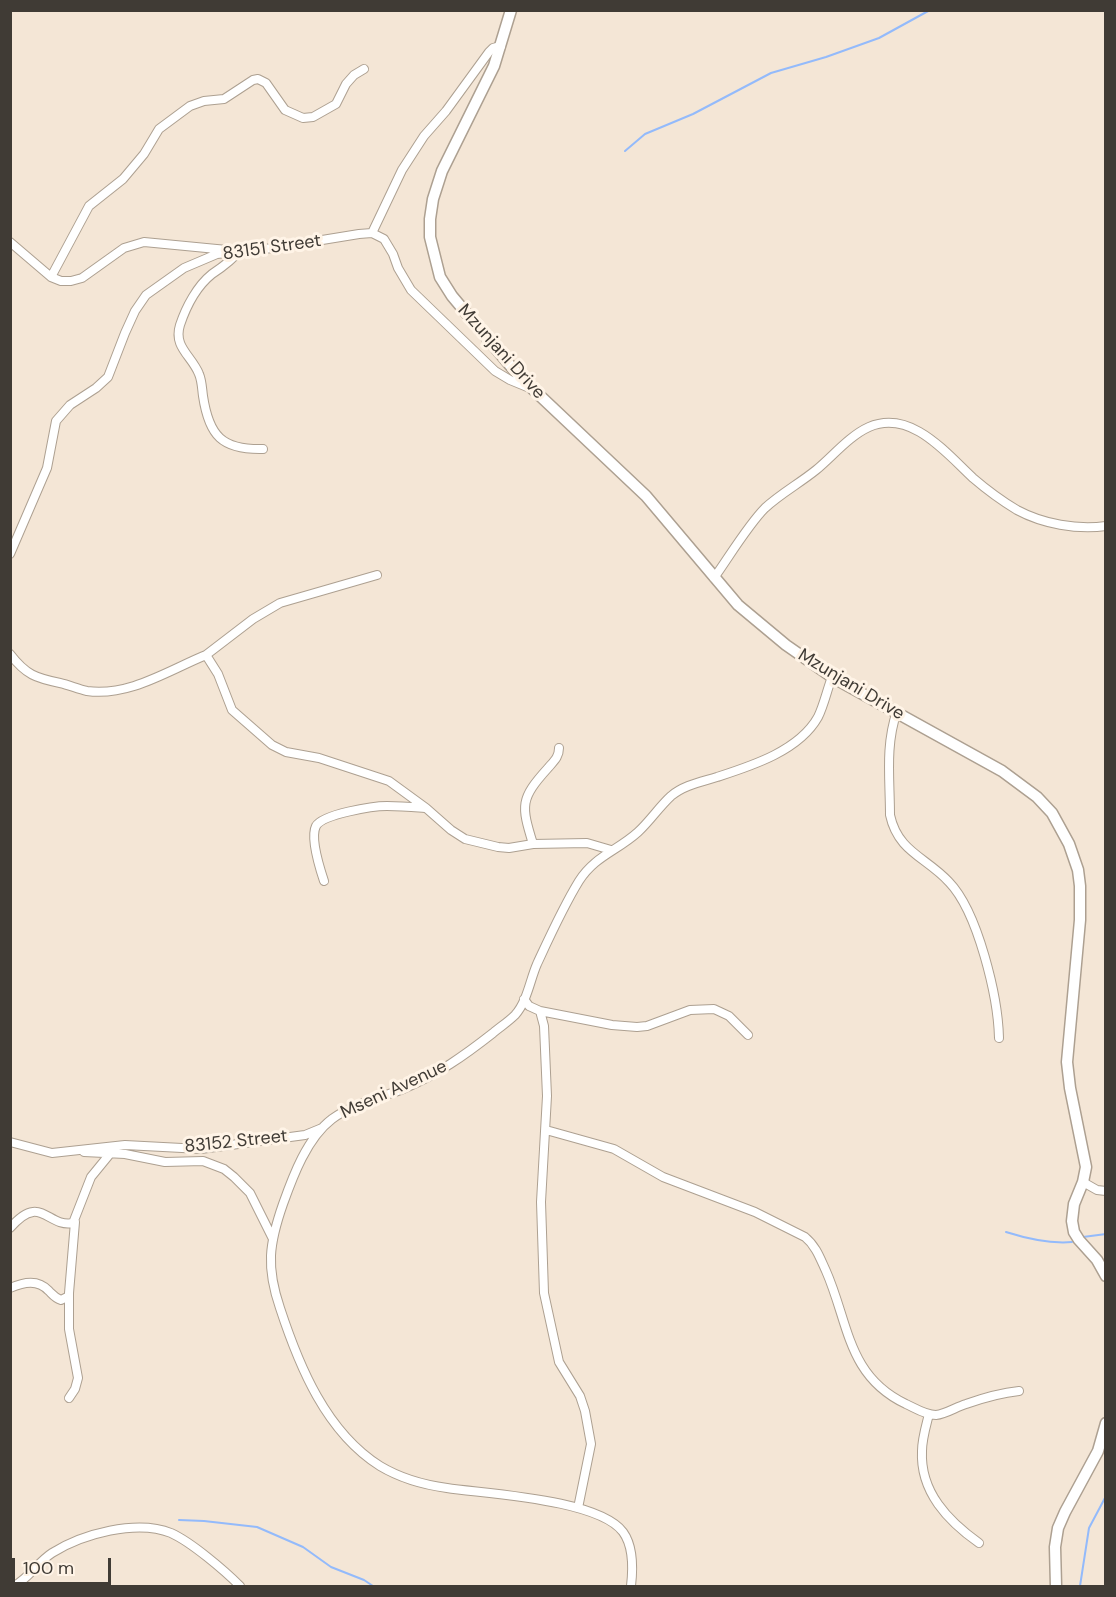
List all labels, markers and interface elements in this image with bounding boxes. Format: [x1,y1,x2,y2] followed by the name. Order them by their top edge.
[221,230,323,266] street label: 83151 Street
[453,300,549,404] street label: Mzunjani Drive
[794,645,908,725] street label: Mzunjani Drive
[337,1056,451,1124] street label: Mseni Avenue
[183,1126,289,1158] street label: 83152 Street
[15,1546,114,1584] scale bar
[23,1556,74,1580] text: 100 m

